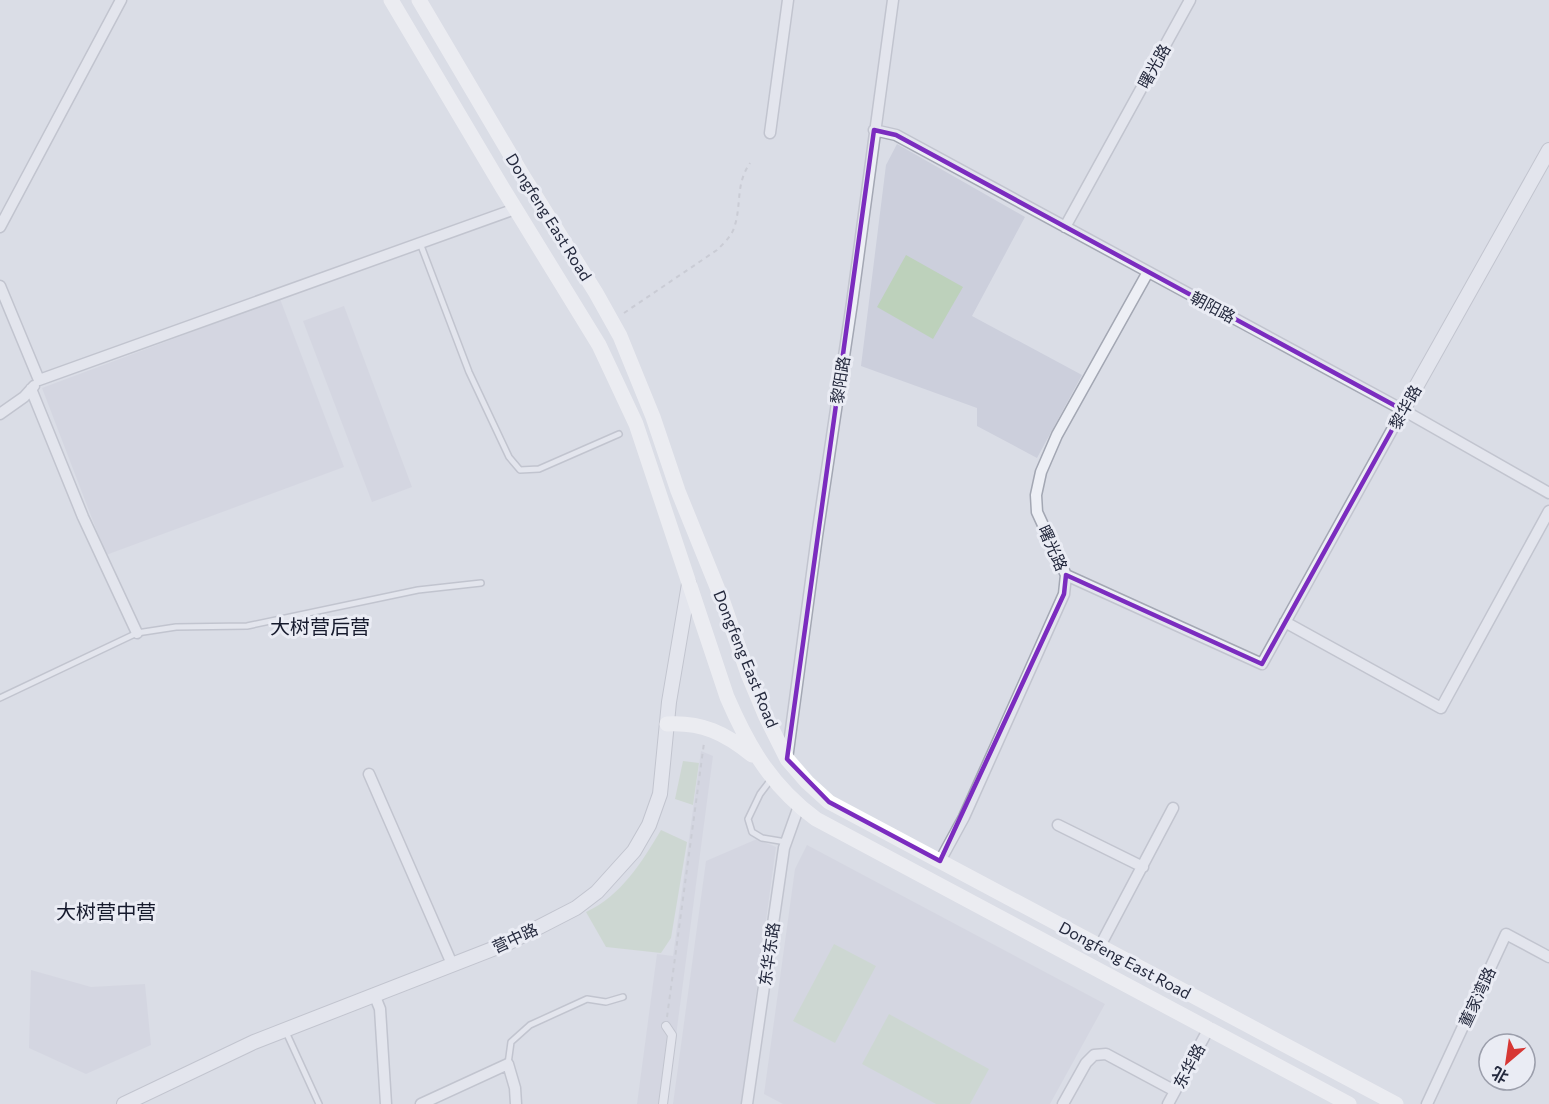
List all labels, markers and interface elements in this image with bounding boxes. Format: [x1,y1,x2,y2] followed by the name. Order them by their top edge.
[1134,40,1174,91] street label: 曙光路
[503,150,596,284] street label: Dongfeng East Road
[1188,287,1239,326] street label: 朝阳路
[826,355,853,405] street label: 黎阳路
[1385,381,1425,432] street label: 黎华路
[1035,522,1072,574] street label: 曙光路
[710,587,783,730] street label: Dongfeng East Road
[270,614,370,638] district label: 大树营后营
[56,899,156,923] district label: 大树营中营
[1056,917,1194,1002] street label: Dongfeng East Road
[489,919,541,956] street label: 营中路
[755,921,782,987] street label: 东华东路
[1454,964,1499,1030] street label: 董家湾路
[1477,1032,1537,1092] north arrow
[1169,1040,1208,1091] street label: 东华路
[1488,1063,1511,1088] text: 北

